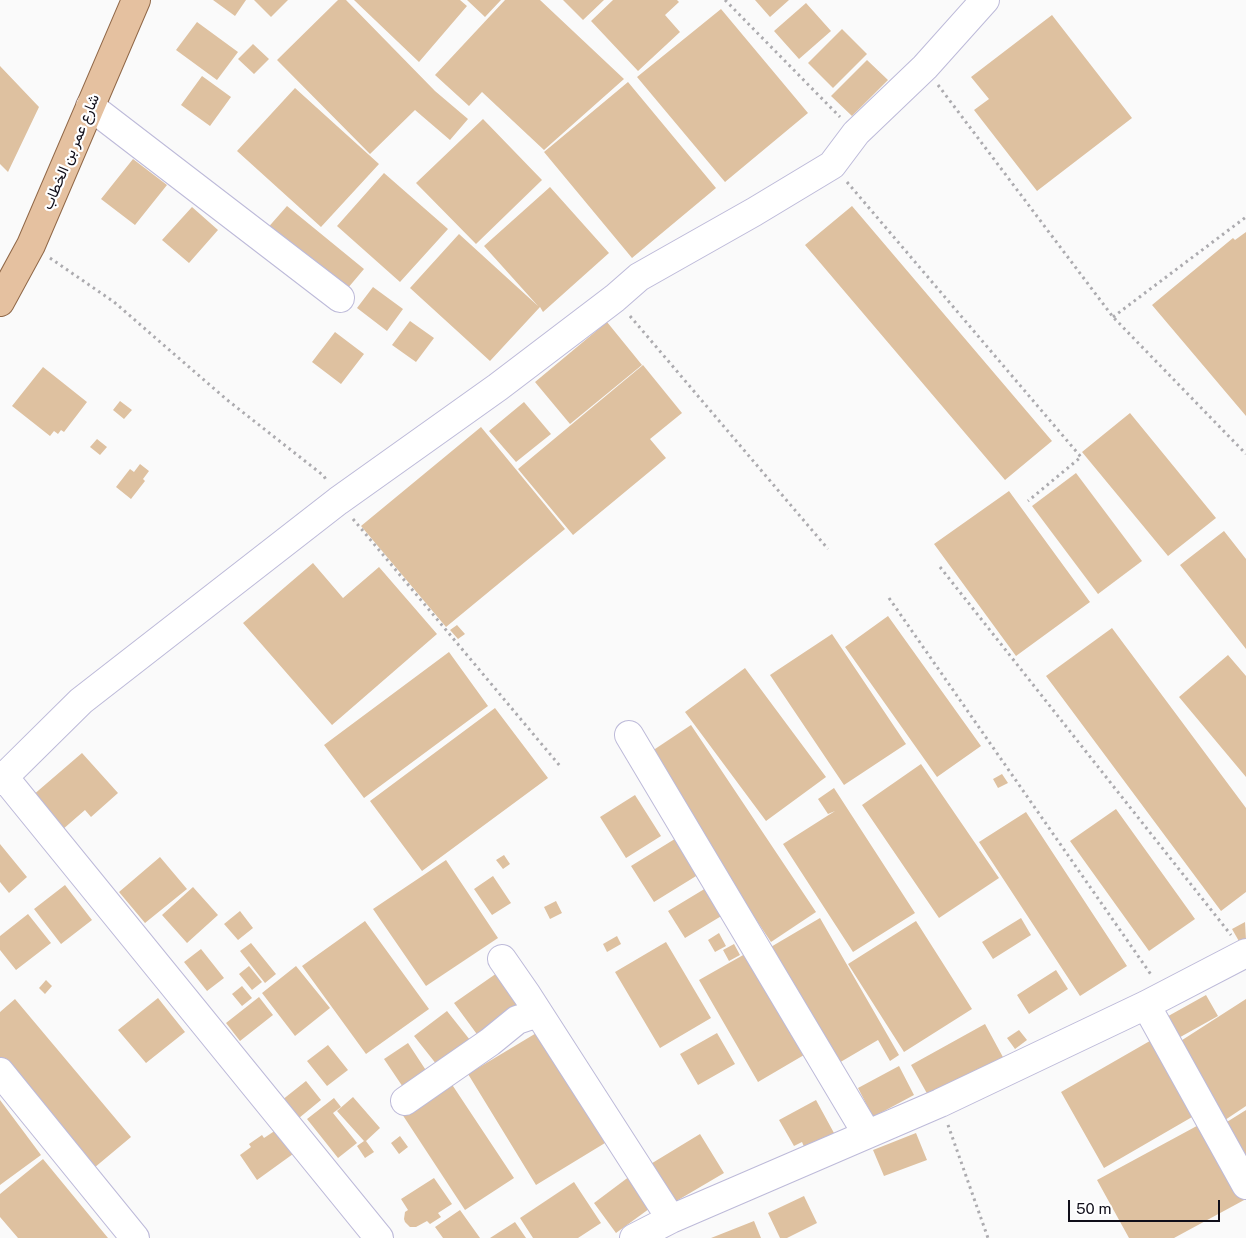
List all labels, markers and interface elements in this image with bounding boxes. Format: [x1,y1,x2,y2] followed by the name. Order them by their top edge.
[39,92,103,212] street label: شارع عمر بن الخطاب
[1071,1190,1224,1222] scale bar
[1076,1200,1111,1217] text: 50 m

